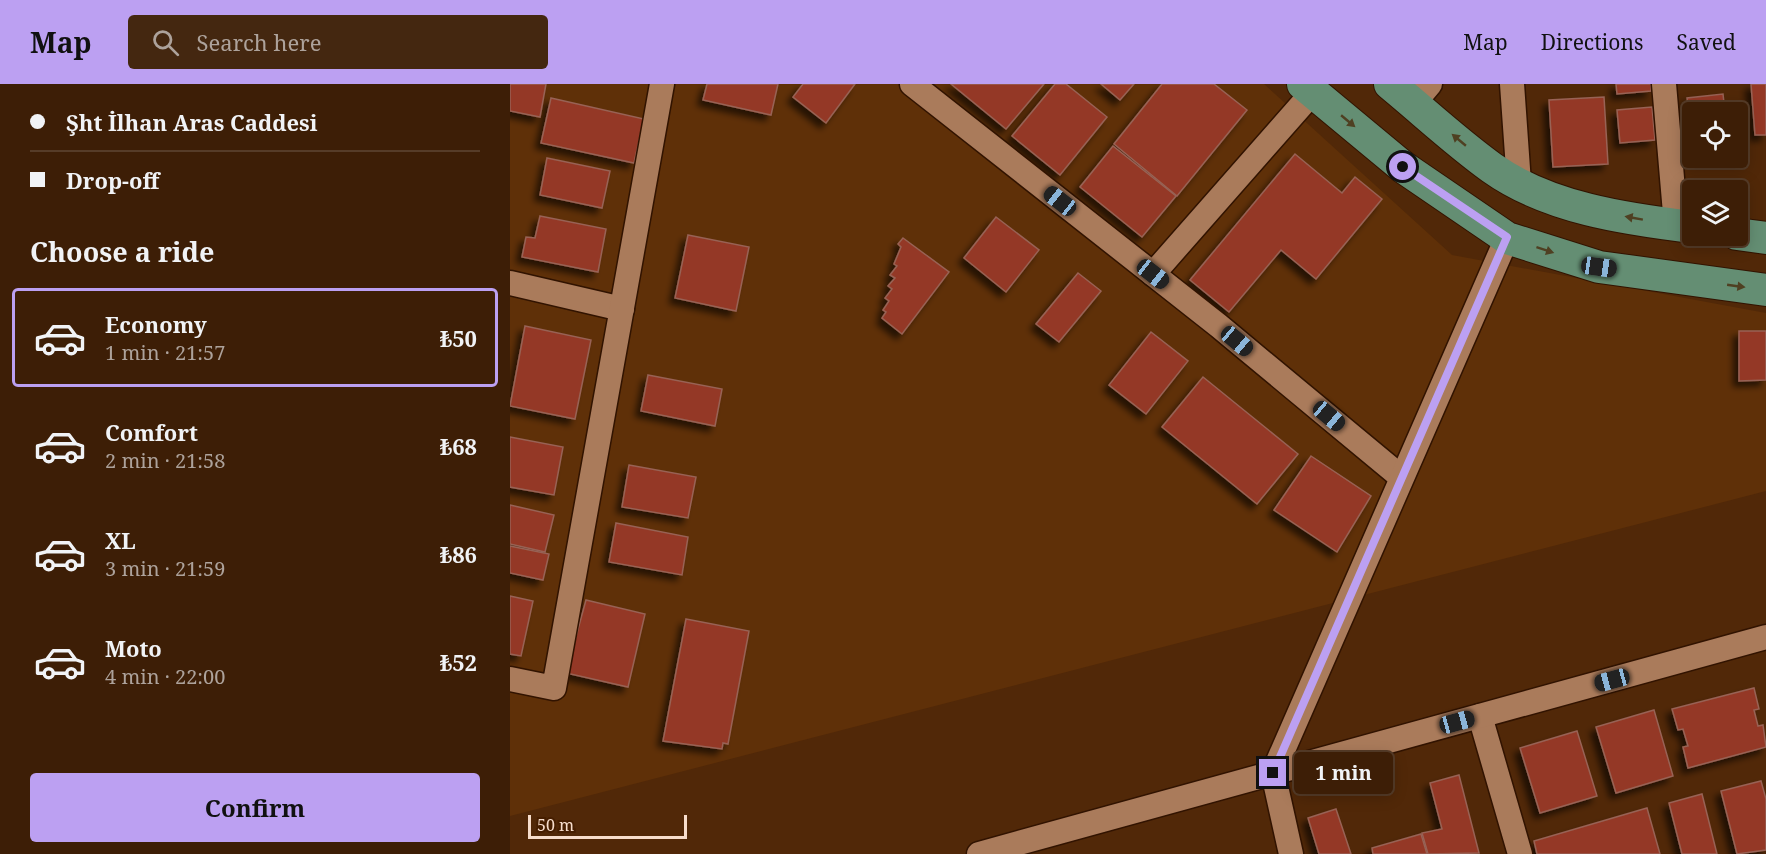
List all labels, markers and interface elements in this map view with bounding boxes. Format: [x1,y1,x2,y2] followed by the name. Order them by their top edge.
[128,15,548,69] search box
[30,23,92,61] text: Map
[149,26,182,59] icon: search
[197,27,321,57] text: Search here
[1463,28,1508,56] text: Map
[1541,28,1643,56] text: Directions
[1676,28,1736,56] text: Saved
[1682,102,1748,246] map controls
[1682,102,1748,168] button: locate
[66,107,317,137] text: Şht İlhan Aras Caddesi
[1340,115,1356,128] one-way arrow
[1451,134,1467,147] one-way arrow
[1389,153,1416,180] route start
[66,165,159,195] text: Drop-off
[1682,180,1748,246] button: layers
[1040,183,1080,219] car
[1625,213,1644,222] one-way arrow
[30,233,215,270] text: Choose a ride
[1536,246,1554,255] one-way arrow
[1133,256,1173,292] car
[1580,256,1618,278] car
[1727,282,1746,291] one-way arrow
[105,309,207,339] text: Economy
[33,311,87,365] icon: car
[440,323,477,353] text: ₺50
[1217,323,1257,359] car
[105,339,225,366] text: 1 min · 21:57
[1309,398,1349,434] car
[105,417,198,447] text: Comfort
[33,419,87,473] icon: car
[440,431,477,461] text: ₺68
[105,447,225,474] text: 2 min · 21:58
[105,525,136,555] text: XL
[33,527,87,581] icon: car
[440,539,477,569] text: ₺86
[105,555,225,582] text: 3 min · 21:59
[105,633,162,663] text: Moto
[33,635,87,689] icon: car
[440,647,477,677] text: ₺52
[105,663,225,690] text: 4 min · 22:00
[1592,667,1632,693] car
[1437,709,1477,735] car
[1294,752,1393,794] callout: 1 min
[1259,759,1286,786] route end
[1315,759,1372,786] text: 1 min
[30,773,480,842] button: Confirm
[528,812,687,840] scale bar
[537,814,574,836] text: 50 m

